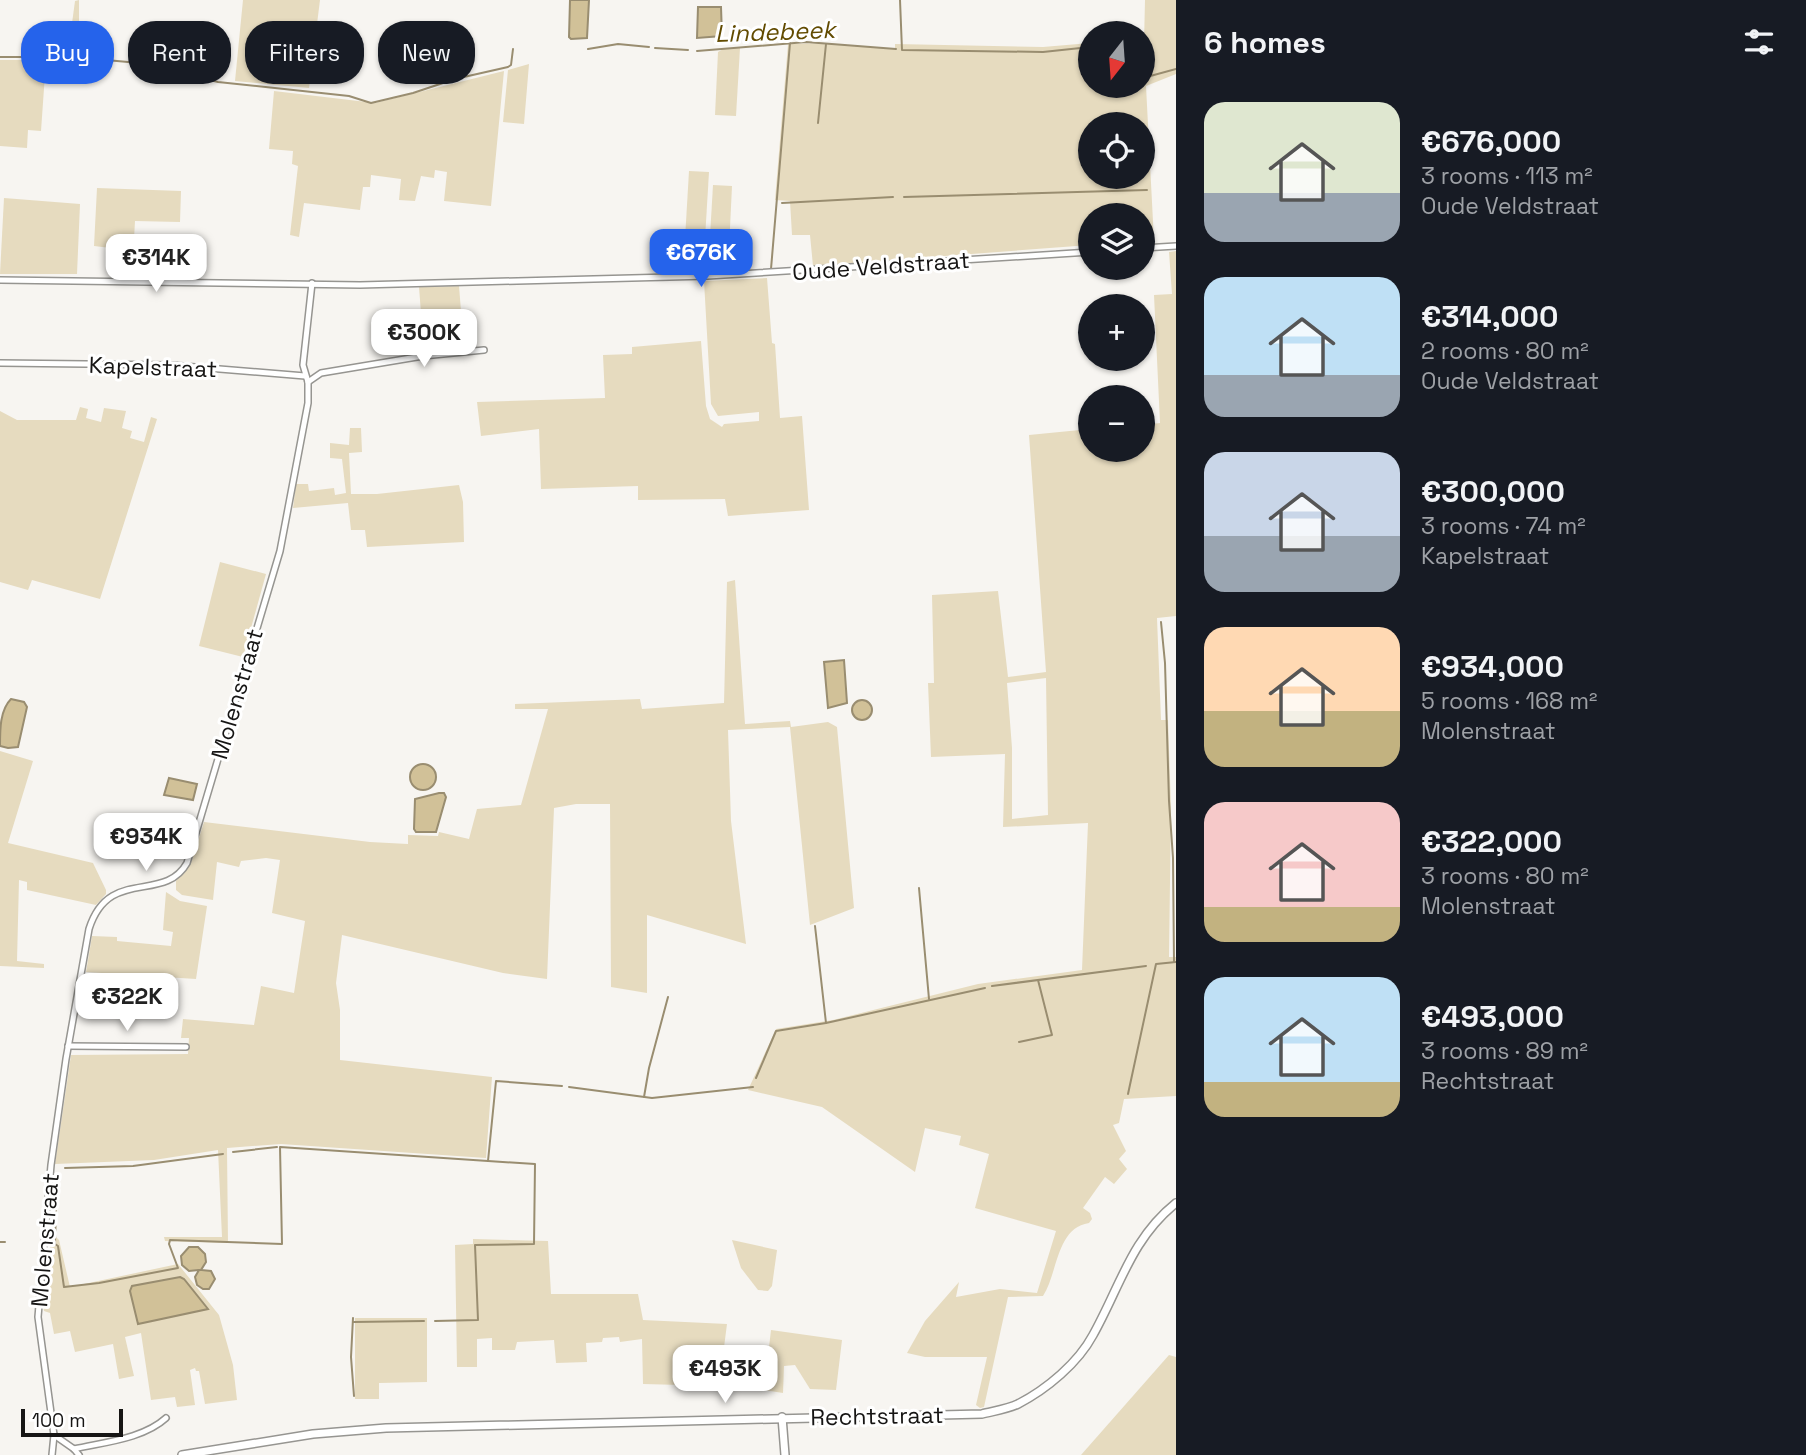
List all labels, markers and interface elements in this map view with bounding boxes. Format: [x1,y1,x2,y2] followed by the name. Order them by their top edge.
[714,14,839,49] water label: Lindebeek
[21,21,114,84] chip: Buy
[128,21,231,84] chip: Rent
[245,21,364,84] chip: Filters
[378,21,475,84] chip: New
[1078,21,1155,98] north arrow
[1078,21,1155,462] map controls
[1204,23,1326,62] text: 6 homes
[1740,23,1778,61] icon: filters
[1078,112,1155,189] button: locate
[1421,122,1561,161] text: €676,000
[1260,130,1344,214] icon: home
[1421,161,1593,191] text: 3 rooms · 113 m²
[1421,191,1599,221] text: Oude Veldstraat
[1078,203,1155,280] button: layers
[652,230,750,289] pin: €676K
[107,234,205,294] pin: €314K
[666,237,736,267] text: €676K
[122,242,190,272] text: €314K
[791,245,971,287] street label: Oude Veldstraat
[1078,294,1155,371] button: +
[1421,297,1558,336] text: €314,000
[1260,305,1344,389] icon: home
[375,310,473,369] pin: €300K
[387,317,461,347] text: €300K
[1421,336,1589,366] text: 2 rooms · 80 m²
[88,350,218,384] street label: Kapelstraat
[1421,366,1599,396] text: Oude Veldstraat
[1078,385,1155,462] button: −
[1421,472,1565,511] text: €300,000
[1260,480,1344,564] icon: home
[1421,511,1586,541] text: 3 rooms · 74 m²
[1421,541,1549,571] text: Kapelstraat
[204,625,270,763] street label: Molenstraat
[1421,647,1564,686] text: €934,000
[1260,655,1344,739] icon: home
[1421,686,1598,716] text: 5 rooms · 168 m²
[1421,716,1555,746] text: Molenstraat
[97,814,195,873] pin: €934K
[110,821,182,851] text: €934K
[1421,822,1562,861] text: €322,000
[1260,830,1344,914] icon: home
[1421,861,1589,891] text: 3 rooms · 80 m²
[1421,891,1555,921] text: Molenstraat
[78,974,176,1033] pin: €322K
[91,981,163,1011] text: €322K
[1421,997,1564,1036] text: €493,000
[1260,1005,1344,1089] icon: home
[1421,1036,1588,1066] text: 3 rooms · 89 m²
[1421,1066,1554,1096] text: Rechtstraat
[24,1172,66,1308] street label: Molenstraat
[676,1346,774,1405] pin: €493K
[689,1353,761,1383] text: €493K
[810,1400,944,1432] street label: Rechtstraat
[21,1406,122,1438] scale bar
[32,1408,86,1433] text: 100 m

